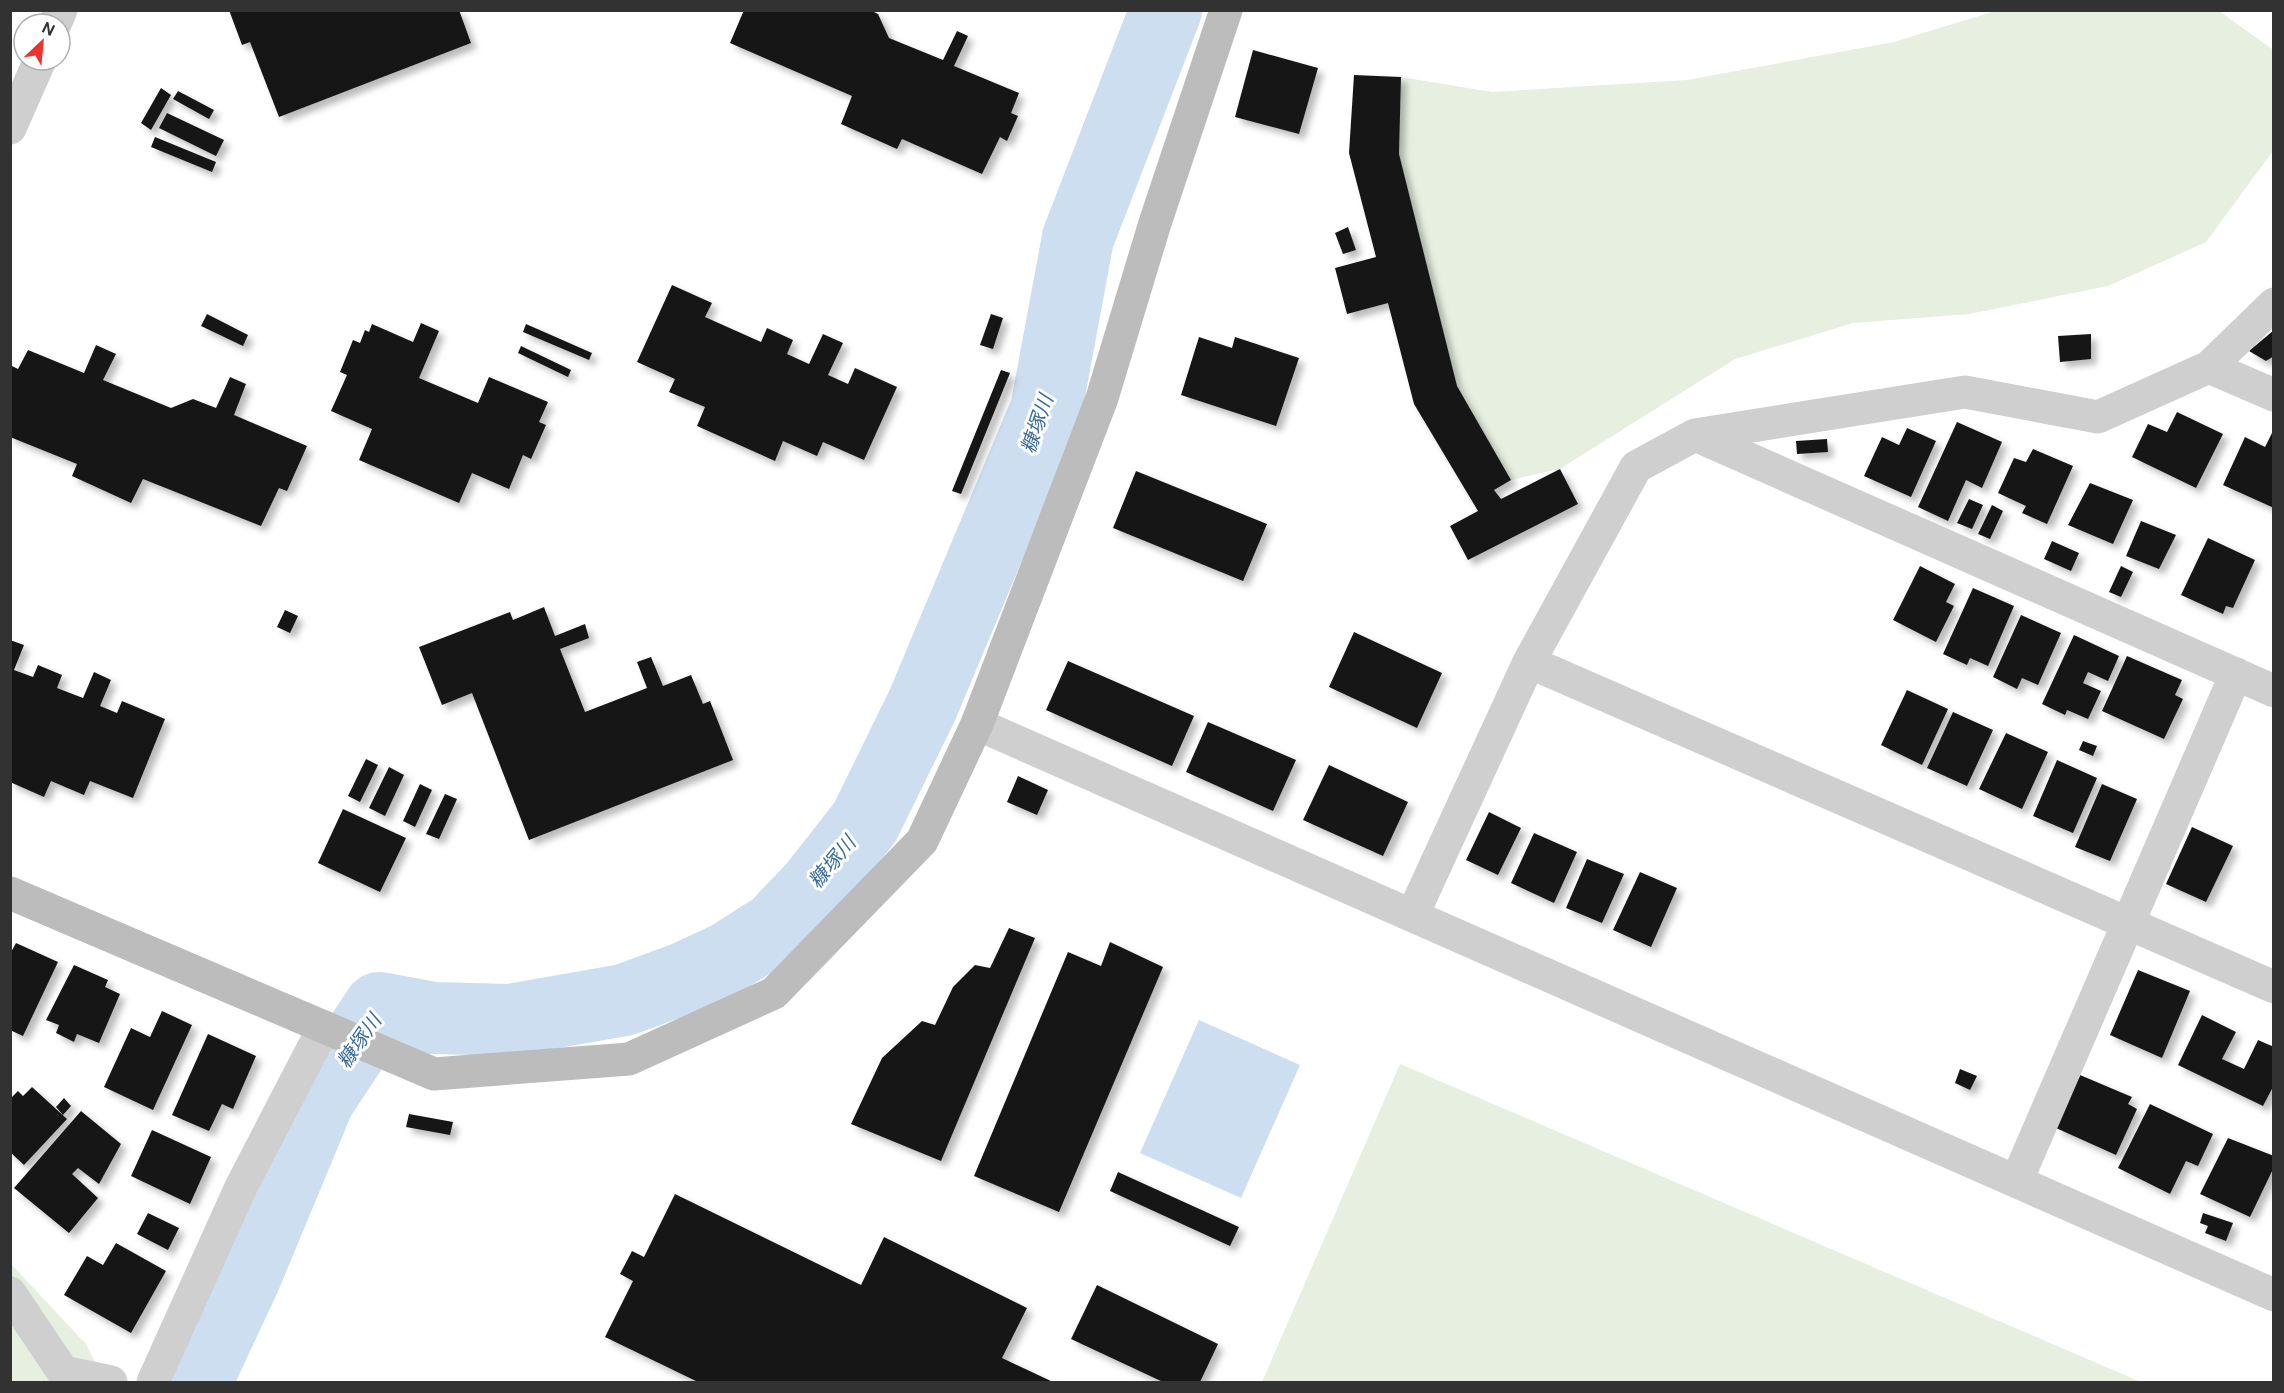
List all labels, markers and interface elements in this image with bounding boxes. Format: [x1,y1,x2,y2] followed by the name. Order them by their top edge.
[12,12,72,72] north arrow
[39,17,58,41] text: N
[1015,390,1060,457] water label: 糠塚川
[803,829,863,893] water label: 糠塚川
[331,1007,388,1073] water label: 糠塚川

